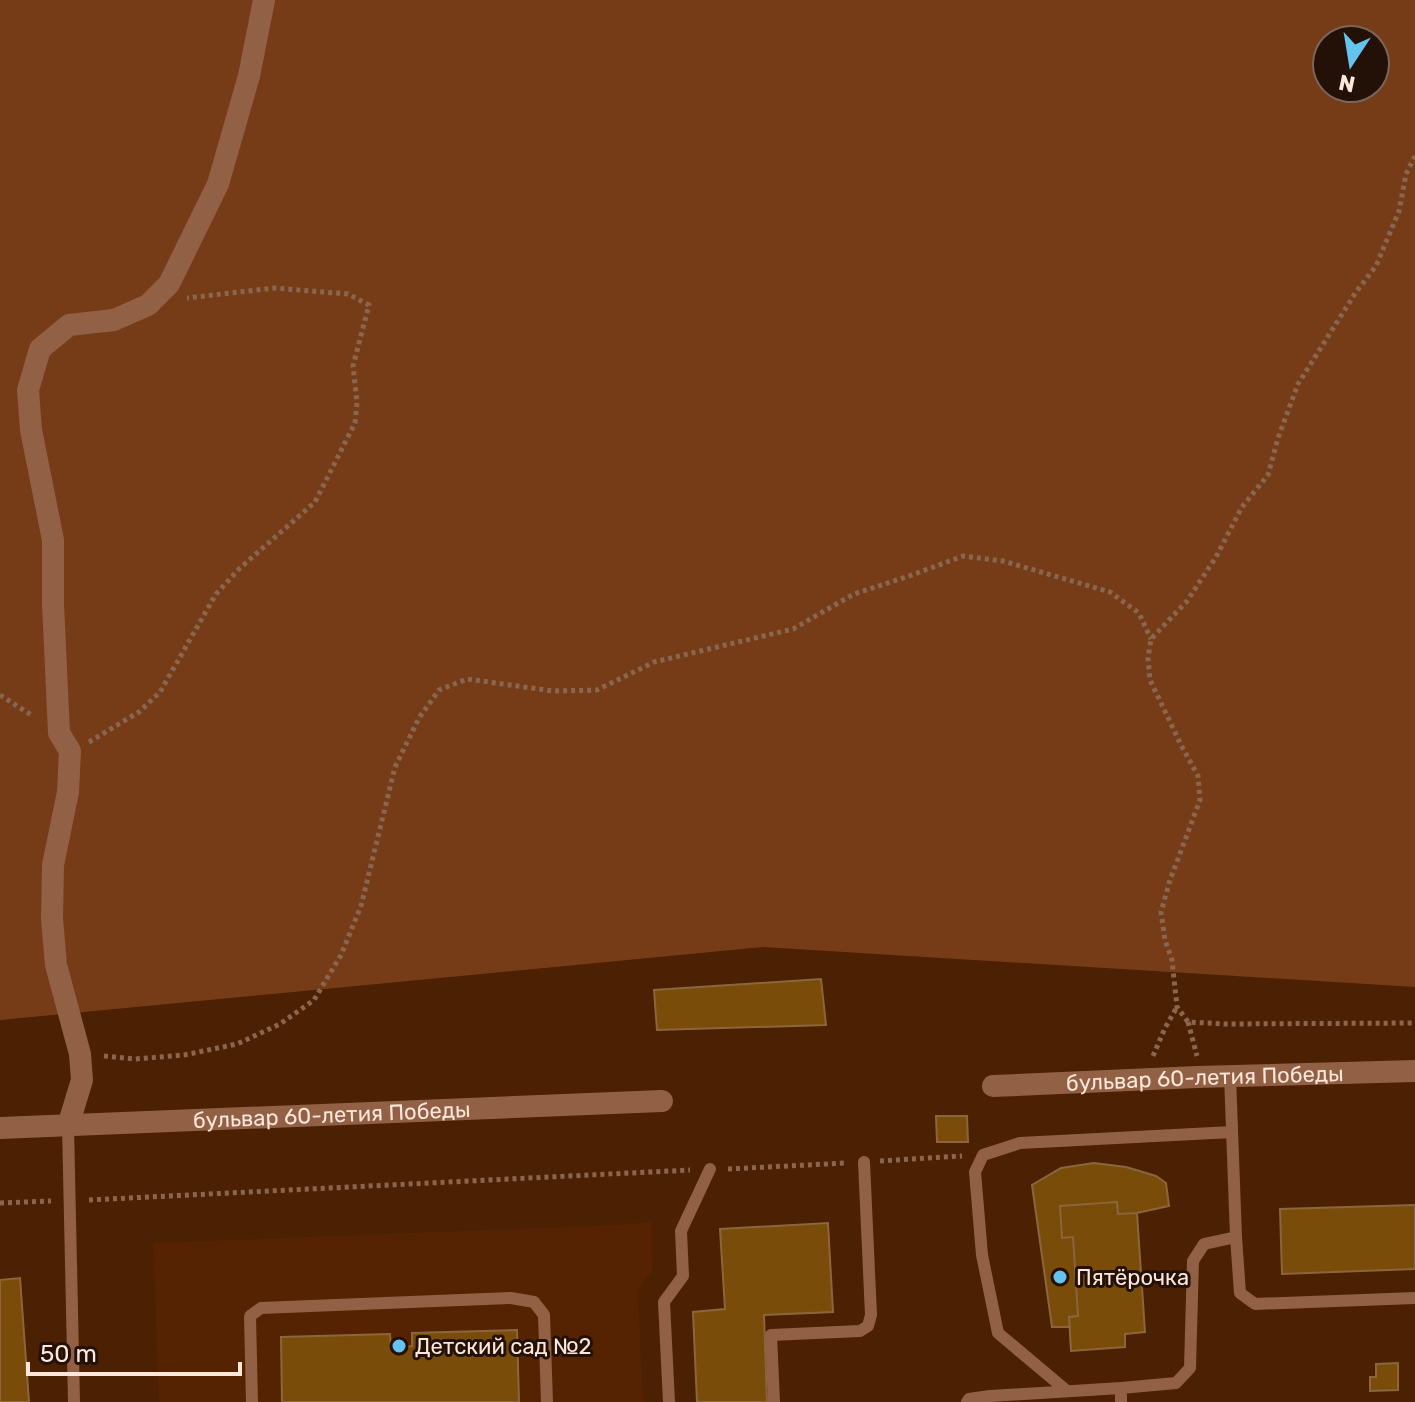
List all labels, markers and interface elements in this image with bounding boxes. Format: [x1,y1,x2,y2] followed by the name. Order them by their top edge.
[1311,24,1391,104] north arrow
[1336,68,1357,98] text: N
[1065,1060,1344,1097] street label: бульвар 60-летия Победы
[192,1096,471,1134] street label: бульвар 60-летия Победы
[1076,1264,1189,1291] place label: Пятёрочка
[1051,1268,1069,1286] marker: Пятёрочка
[28,1326,240,1376] scale bar
[415,1333,592,1360] place label: Детский сад №2
[390,1337,408,1355] marker: Детский сад №2
[40,1340,97,1368] text: 50 m

